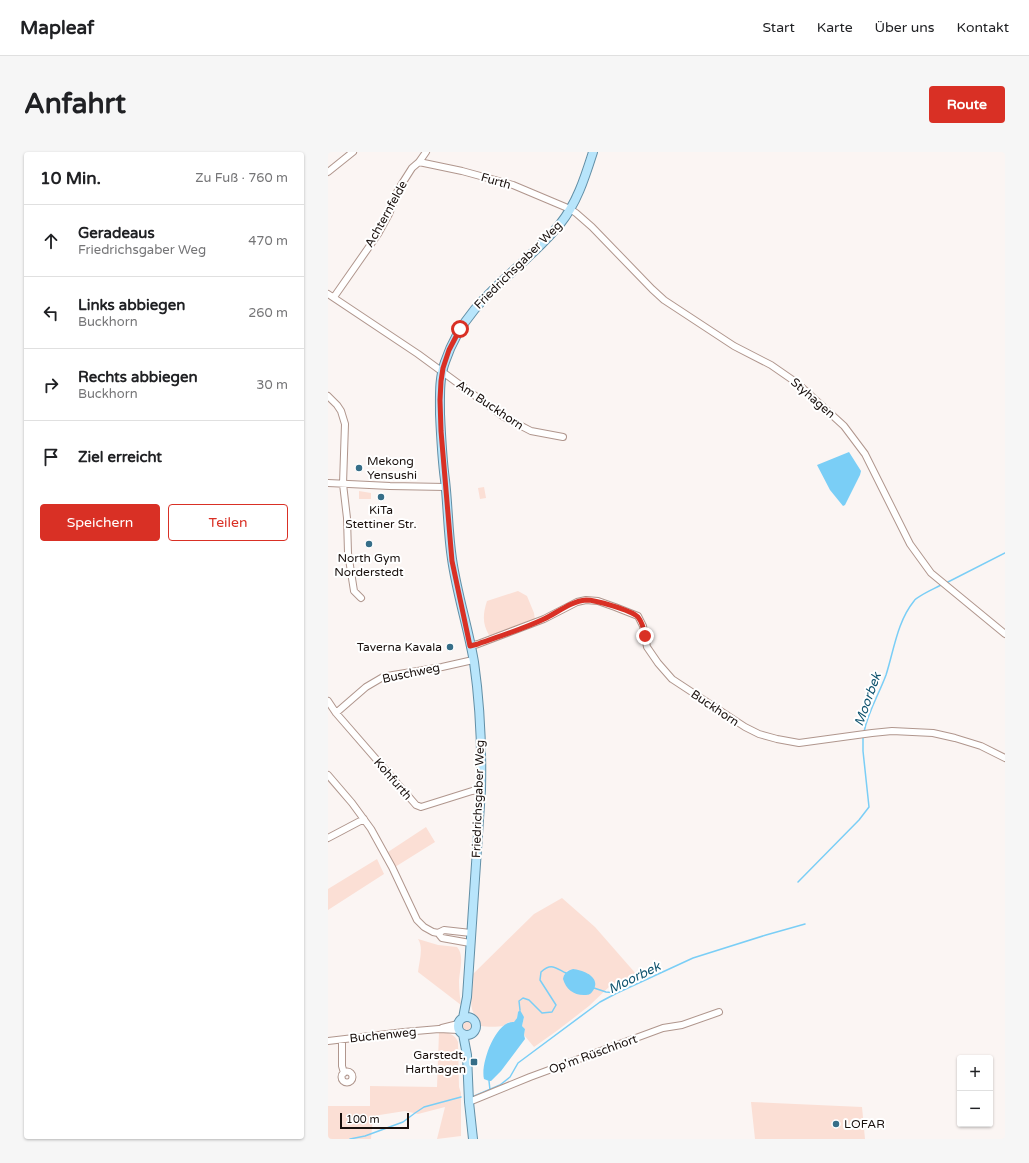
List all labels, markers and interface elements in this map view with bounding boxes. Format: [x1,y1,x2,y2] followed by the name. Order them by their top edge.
[20,17,94,39] text: Mapleaf
[763,19,795,36] text: Start
[817,19,853,36] text: Karte
[875,19,935,36] text: Über uns
[957,19,1009,36] text: Kontakt
[929,86,1005,123] button: Route
[24,87,126,121] text: Anfahrt
[40,168,101,189] text: 10 Min.
[195,170,288,186] text: Zu Fuß · 760 m
[479,170,513,192] street label: Furth
[362,178,410,250] street label: Achternfelde
[471,218,565,312] street label: Friedrichsgaber Weg
[78,224,155,242] text: Geradeaus
[40,230,62,252] icon: ahead
[248,233,288,249] text: 470 m
[78,242,206,258] text: Friedrichsgaber Weg
[78,296,185,314] text: Links abbiegen
[40,302,62,324] icon: left
[248,305,288,321] text: 260 m
[78,314,138,330] text: Buckhorn
[451,320,469,338] route start
[78,368,198,386] text: Rechts abbiegen
[40,374,62,396] icon: right
[788,375,838,421] street label: Styhagen
[256,377,288,393] text: 30 m
[454,377,526,433] street label: Am Buckhorn
[78,386,138,402] text: Buckhorn
[40,446,62,468] icon: arrive
[78,448,162,466] text: Ziel erreicht
[367,454,417,482] place label: Mekong Yensushi
[354,463,364,473] marker: Mekong Yensushi
[376,492,386,502] marker: KiTa Stettiner Str.
[345,503,417,531] place label: KiTa Stettiner Str.
[40,504,160,541] button: Speichern
[168,504,288,541] button: Teilen
[364,539,374,549] marker: North Gym Norderstedt
[334,551,404,579] place label: North Gym Norderstedt
[636,627,654,645] route end
[357,640,442,654] place label: Taverna Kavala
[445,642,455,652] marker: Taverna Kavala
[381,660,441,686] street label: Buschweg
[851,670,885,728] water label: Moorbek
[688,687,742,729] street label: Buckhorn
[469,740,487,858] street label: Friedrichsgaber Weg
[371,755,415,803] street label: Kohfurth
[606,958,664,997] water label: Moorbek
[349,1025,417,1045] street label: Buchenweg
[547,1031,639,1076] street label: Op'm Rüschhort
[405,1048,466,1076] place label: Garstedt, Harthagen
[957,1055,993,1127] map controls
[957,1055,993,1091] button: +
[469,1057,479,1067] marker: Garstedt, Harthagen
[957,1091,993,1127] button: −
[340,1111,409,1130] scale bar
[346,1113,380,1126] text: 100 m
[844,1117,885,1131] place label: LOFAR
[831,1119,841,1129] marker: LOFAR

